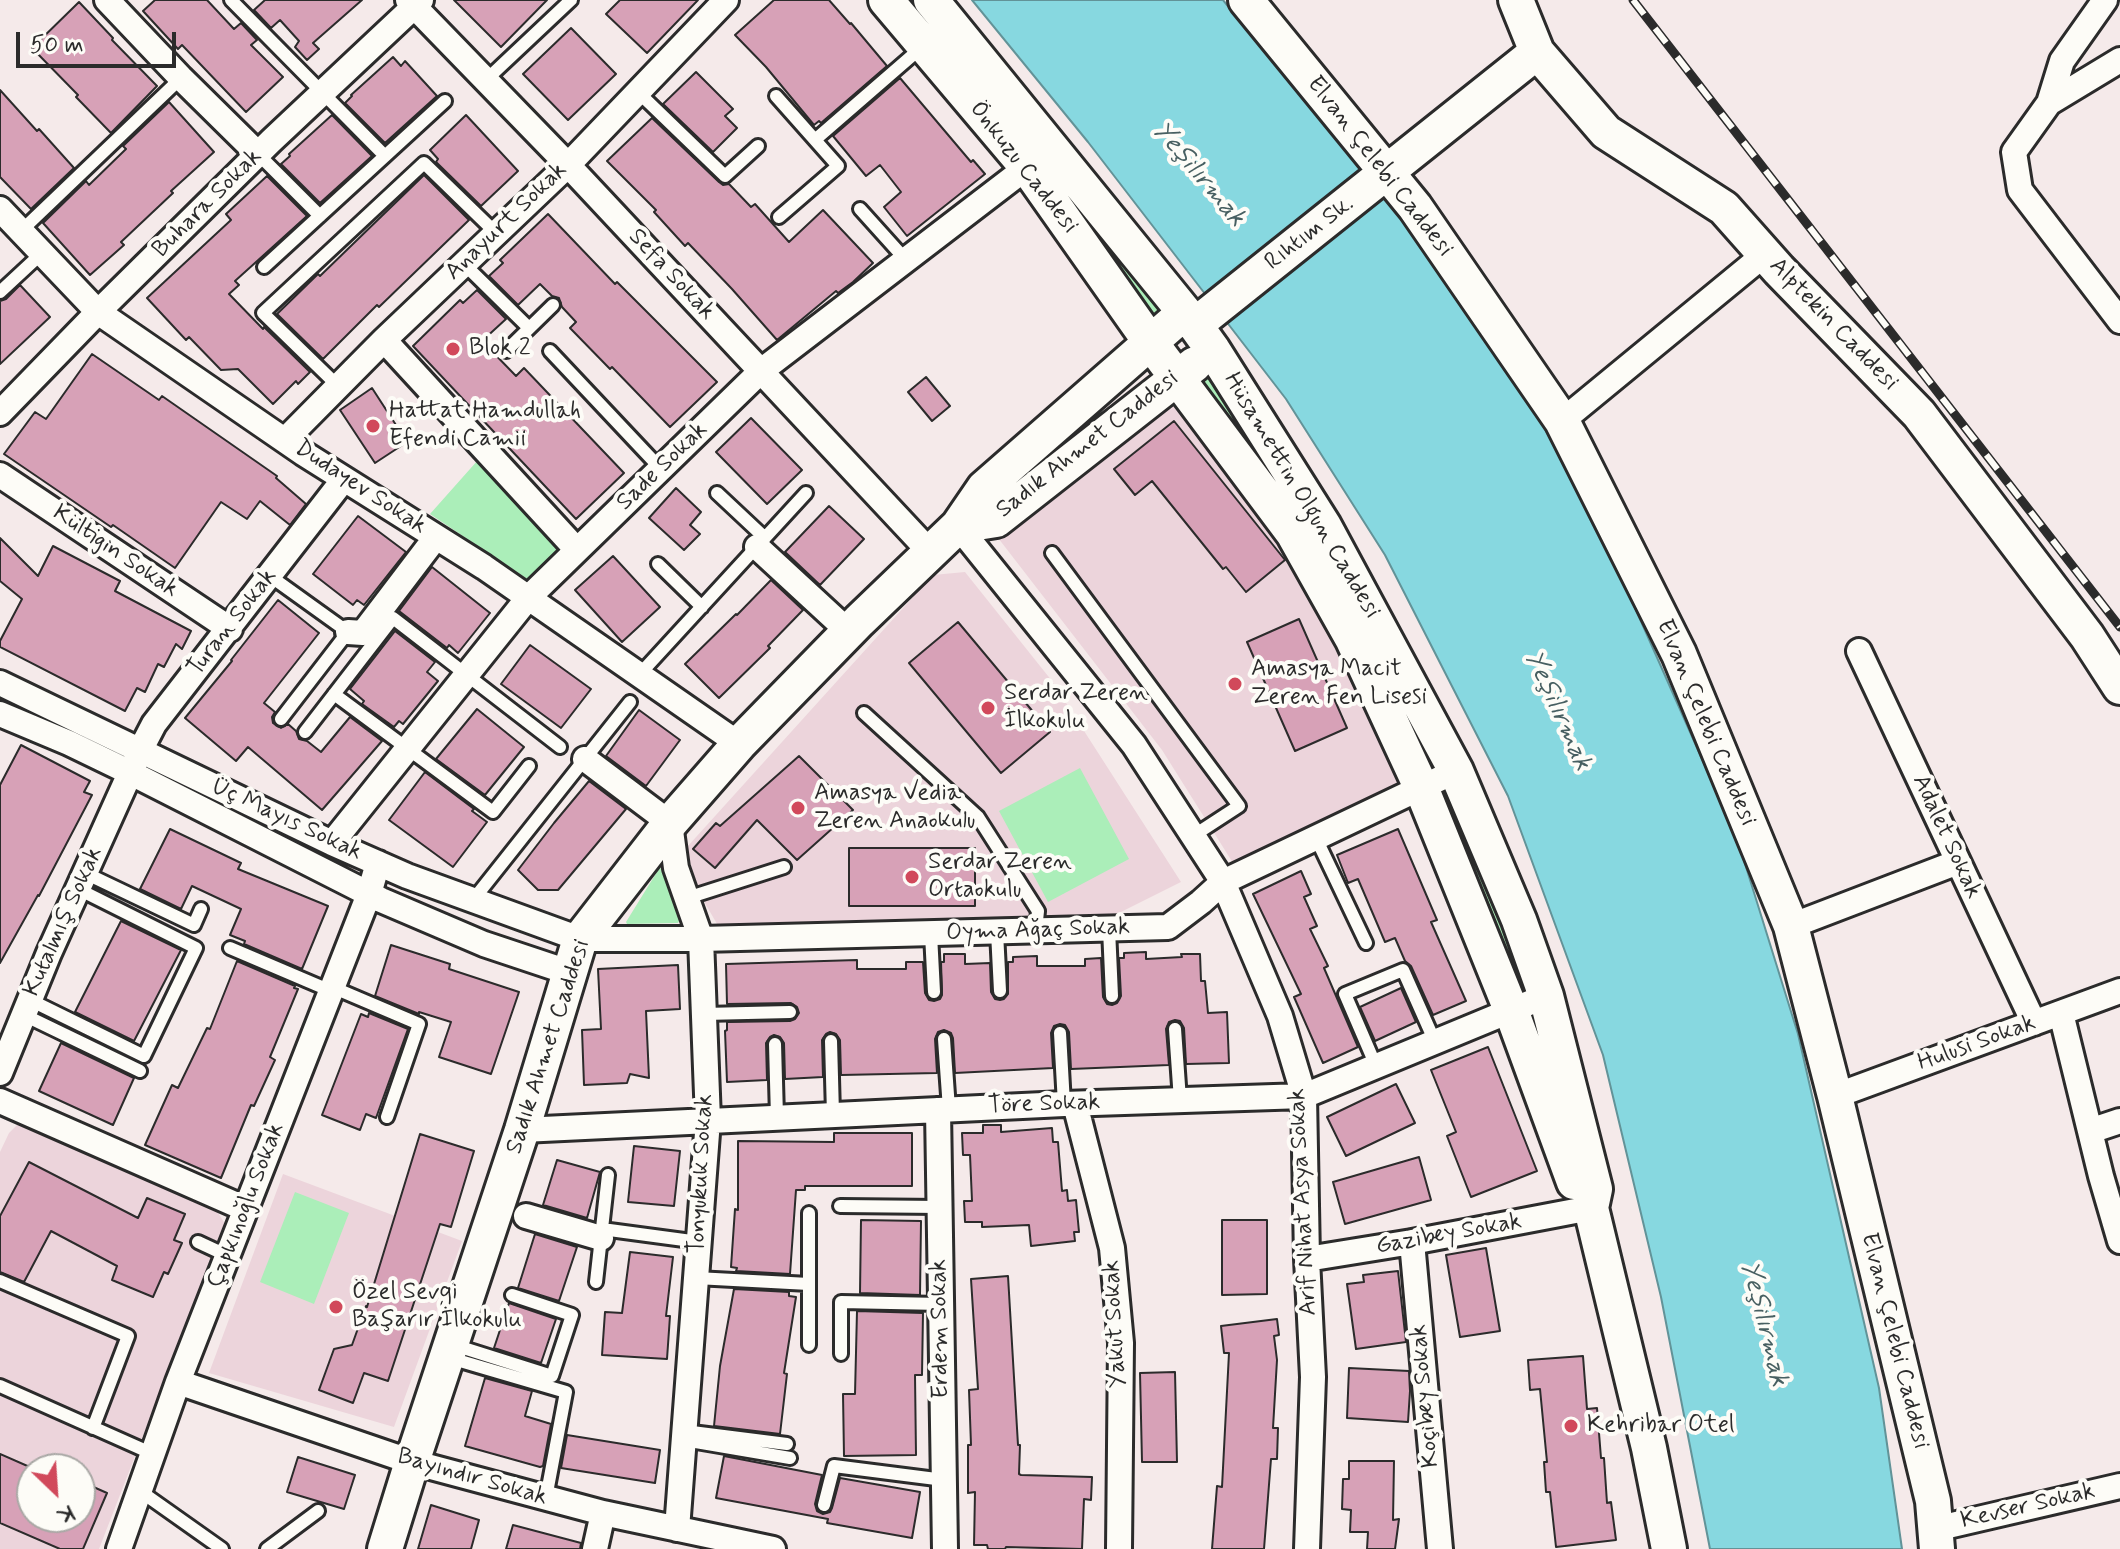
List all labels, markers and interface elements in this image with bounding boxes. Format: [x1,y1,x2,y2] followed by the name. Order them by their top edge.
[20,16,180,66] scale bar
[30,30,84,61] text: 50 m
[1300,71,1458,263] street label: Elvan Çelebi Caddesi
[962,96,1084,240] street label: Önkuzu Caddesi
[1145,116,1251,234] water label: Yeşilırmak
[147,143,269,265] street label: Buhara Sokak
[440,157,574,287] street label: Anayurt Sokak
[1260,190,1360,278] street label: Rıhtım Sk.
[621,223,721,327] street label: Sefa Sokak
[1762,253,1904,397] street label: Alptekin Caddesi
[469,335,530,363] place label: Blok 2
[444,340,462,358] marker: Blok 2
[991,365,1185,525] street label: Sadık Ahmet Caddesi
[1216,368,1386,624] street label: Hüsamettin Olgun Caddesi
[389,398,581,454] place label: Hattat Hamdullah Efendi Camii
[611,416,715,518] street label: Sade Sokak
[364,417,382,435] marker: Hattat Hamdullah Efendi Camii
[288,435,432,541] street label: Dudayev Sokak
[47,499,183,605] street label: Kültigin Sokak
[182,563,284,683] street label: Turan Sokak
[1649,616,1761,830] street label: Elvan Çelebi Caddesi
[1517,646,1597,776] water label: Yeşilırmak
[1251,656,1427,712] place label: Amasya Macit Zeren Fen Lisesi
[1226,675,1244,693] marker: Amasya Macit Zeren Fen Lisesi
[1004,680,1148,736] place label: Serdar Zeren İlkokulu
[979,699,997,717] marker: Serdar Zeren İlkokulu
[1905,771,1987,903] street label: Adalet Sokak
[206,772,366,868] street label: Üç Mayıs Sokak
[814,780,975,836] place label: Amasya Vedia Zeren Anaokulu
[789,799,807,817] marker: Amasya Vedia Zeren Anaokulu
[18,843,110,1001] street label: Kutalmış Sokak
[928,849,1072,905] place label: Serdar Zeren Ortaokulu
[903,868,921,886] marker: Serdar Zeren Ortaokulu
[946,913,1130,949] street label: Oyma Ağaç Sokak
[501,936,597,1158] street label: Sadık Ahmet Caddesi
[1914,1009,2040,1079] street label: Hulusi Sokak
[1284,1088,1324,1316] street label: Arif Nihat Asya Sokak
[987,1089,1101,1121] street label: Töre Sokak
[683,1093,721,1255] street label: Tonyukuk Sokak
[202,1119,292,1293] street label: Çapkınoğlu Sokak
[1374,1208,1524,1262] street label: Gazibey Sokak
[1853,1230,1935,1452] street label: Elvan Çelebi Caddesi
[1732,1258,1794,1390] water label: Yeşilırmak
[925,1259,957,1399] street label: Erdem Sokak
[1098,1259,1134,1389] street label: Yakut Sokak
[352,1279,522,1335] place label: Özel Sevgi Başarır İlkokulu
[327,1298,345,1316] marker: Özel Sevgi Başarır İlkokulu
[1405,1323,1447,1469] street label: Koçibey Sokak
[1587,1412,1735,1440] place label: Kehribar Otel
[1562,1417,1580,1435] marker: Kehribar Otel
[394,1443,550,1513] street label: Bayındır Sokak
[16,1453,96,1533] north arrow
[1958,1478,2098,1536] street label: Kevser Sokak
[52,1497,78,1529] text: K

